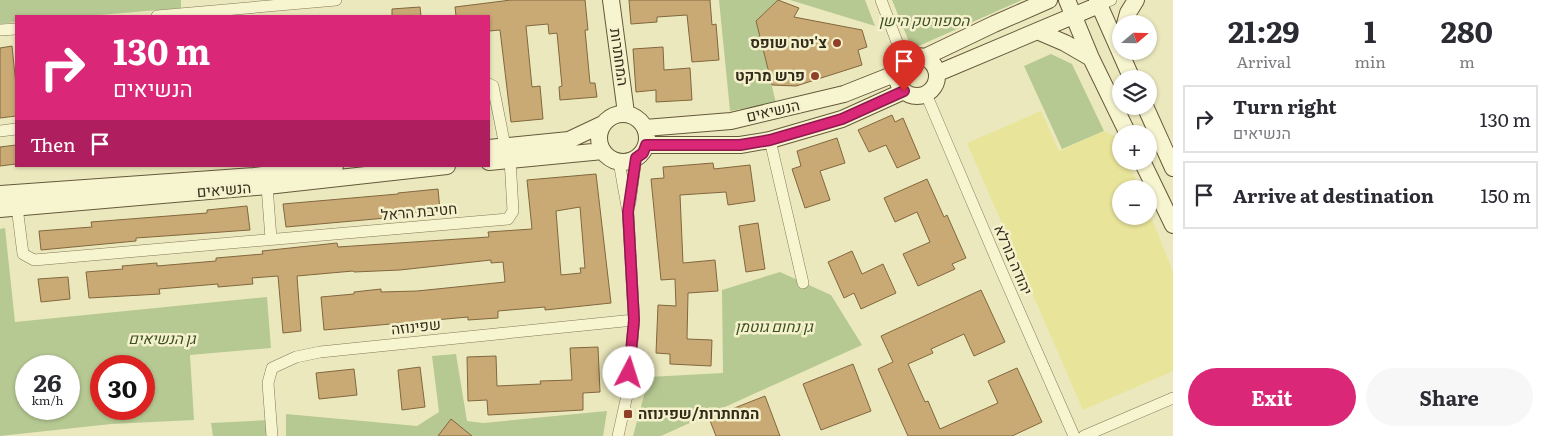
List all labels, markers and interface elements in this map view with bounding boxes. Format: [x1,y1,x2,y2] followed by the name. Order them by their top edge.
[879,8,970,31] park label: הספורטק הישן
[1228,8,1300,52] text: 21:29
[1364,8,1376,52] text: 1
[1441,8,1493,52] text: 280
[1112,15,1158,60] north arrow
[1112,15,1157,225] map controls
[113,24,210,76] text: 130 m
[605,26,636,87] street label: המחתרות
[750,30,827,53] place label: צ'יטה שופס
[30,35,95,100] icon: right
[831,37,843,49] marker: צ'יטה שופס
[883,40,925,91] pin
[890,47,918,75] icon: arrive
[1236,49,1291,73] text: Arrival
[1354,49,1386,73] text: min
[1459,49,1475,73] text: m
[735,63,805,86] place label: פרש מרקט
[809,70,821,82] marker: פרש מרקט
[1112,70,1157,115] button: layers
[113,71,193,104] text: הנשיאים
[744,92,802,127] street label: הנשיאים
[1233,92,1337,120] text: Turn right
[1190,105,1218,133] icon: right
[1480,105,1531,133] text: 130 m
[1233,120,1291,144] text: הנשיאים
[1112,125,1157,170] button: +
[30,130,76,158] text: Then
[86,130,114,158] icon: arrive
[196,175,252,202] street label: הנשיאים
[1112,180,1157,225] button: −
[1190,181,1218,209] icon: arrive
[1233,181,1434,209] text: Arrive at destination
[1480,181,1531,209] text: 150 m
[380,196,458,225] street label: חטיבת הראל
[989,221,1040,298] street label: יהודה בורלא
[390,311,442,340] street label: שפינוזה
[735,314,814,337] park label: גן נחום גוטמן
[128,326,197,349] park label: גן הנשיאים
[602,346,654,398] position arrow
[90,355,155,420] speed limit sign: 30
[33,363,62,400] text: 26
[1188,368,1356,426] button: Exit
[1366,368,1533,426] button: Share
[32,391,63,409] text: km/h
[638,401,759,424] place label: המחתרות/שפינוזה
[622,408,634,420] marker: המחתרות/שפינוזה

